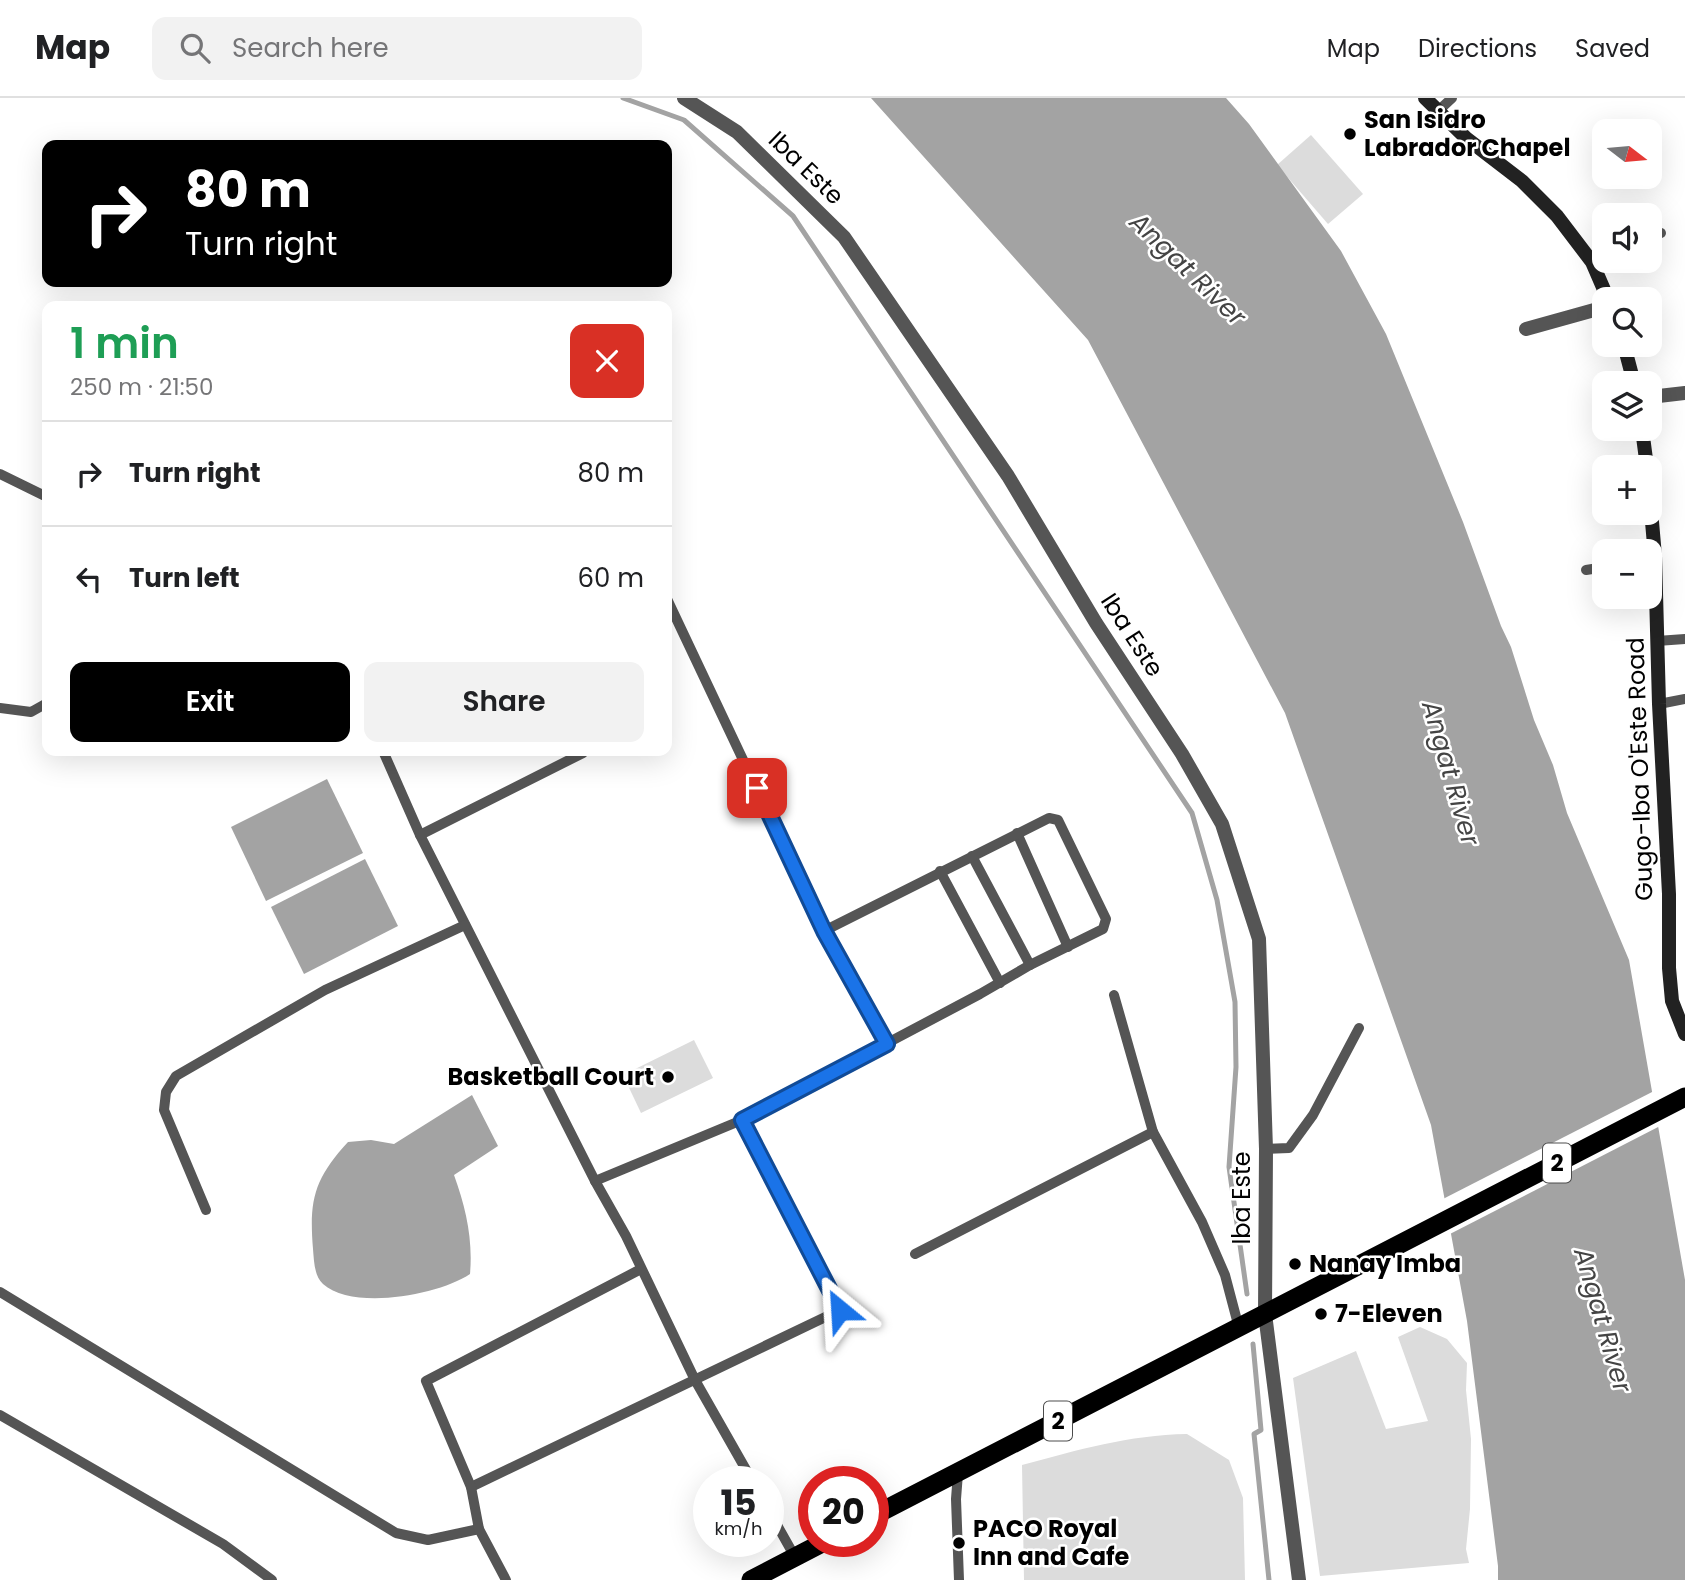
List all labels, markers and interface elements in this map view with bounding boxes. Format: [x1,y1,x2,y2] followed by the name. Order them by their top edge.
[152,17,642,80] search box
[35,24,110,71] text: Map
[176,29,214,67] icon: search
[232,30,389,66] text: Search here
[1327,32,1380,65] text: Map
[1418,32,1537,65] text: Directions
[1575,32,1650,65] text: Saved
[1364,103,1570,164] place label: San Isidro Labrador Chapel
[1592,119,1662,189] north arrow
[1592,119,1662,609] map controls
[761,123,851,212] street label: Iba Este
[1342,126,1358,142] marker: San Isidro Labrador Chapel
[185,156,311,224] text: 80 m
[70,168,161,259] icon: right
[1592,203,1662,273] button: sound
[1121,204,1255,335] water label: Angat River
[185,221,337,266] text: Turn right
[1592,287,1662,357] button: search
[70,314,179,373] text: 1 min
[570,324,644,398] button: close
[70,371,213,403] text: 250 m · 21:50
[1592,371,1662,441] button: layers
[70,455,108,493] icon: right
[129,455,261,491] text: Turn right
[578,455,644,491] text: 80 m
[1592,455,1662,525] button: +
[1592,539,1662,609] button: −
[70,560,108,598] icon: left
[129,560,240,596] text: Turn left
[577,560,644,596] text: 60 m
[1093,587,1172,683] street label: Iba Este
[1618,637,1661,901] street label: Gugo-Iba O'Este Road
[70,662,350,742] button: Exit
[364,662,644,742] button: Share
[1413,695,1489,851] water label: Angat River
[727,758,787,818] pin
[738,769,776,807] icon: arrive
[448,1060,654,1093] place label: Basketball Court
[660,1069,676,1085] marker: Basketball Court
[1543,1144,1571,1182] road number: 2
[1225,1151,1258,1245] street label: Iba Este
[1565,1242,1641,1398] water label: Angat River
[1309,1247,1461,1280] place label: Nanay Imba
[1287,1256,1303,1272] marker: Nanay Imba
[803,1273,877,1347] position arrow
[1335,1297,1443,1330] place label: 7-Eleven
[1313,1306,1329,1322] marker: 7-Eleven
[1044,1402,1072,1440] road number: 2
[798,1466,889,1557] speed limit sign: 20
[721,1478,756,1527] text: 15
[973,1512,1130,1573] place label: PACO Royal Inn and Cafe
[715,1516,762,1541] text: km/h
[951,1535,967,1551] marker: PACO Royal Inn and Cafe

